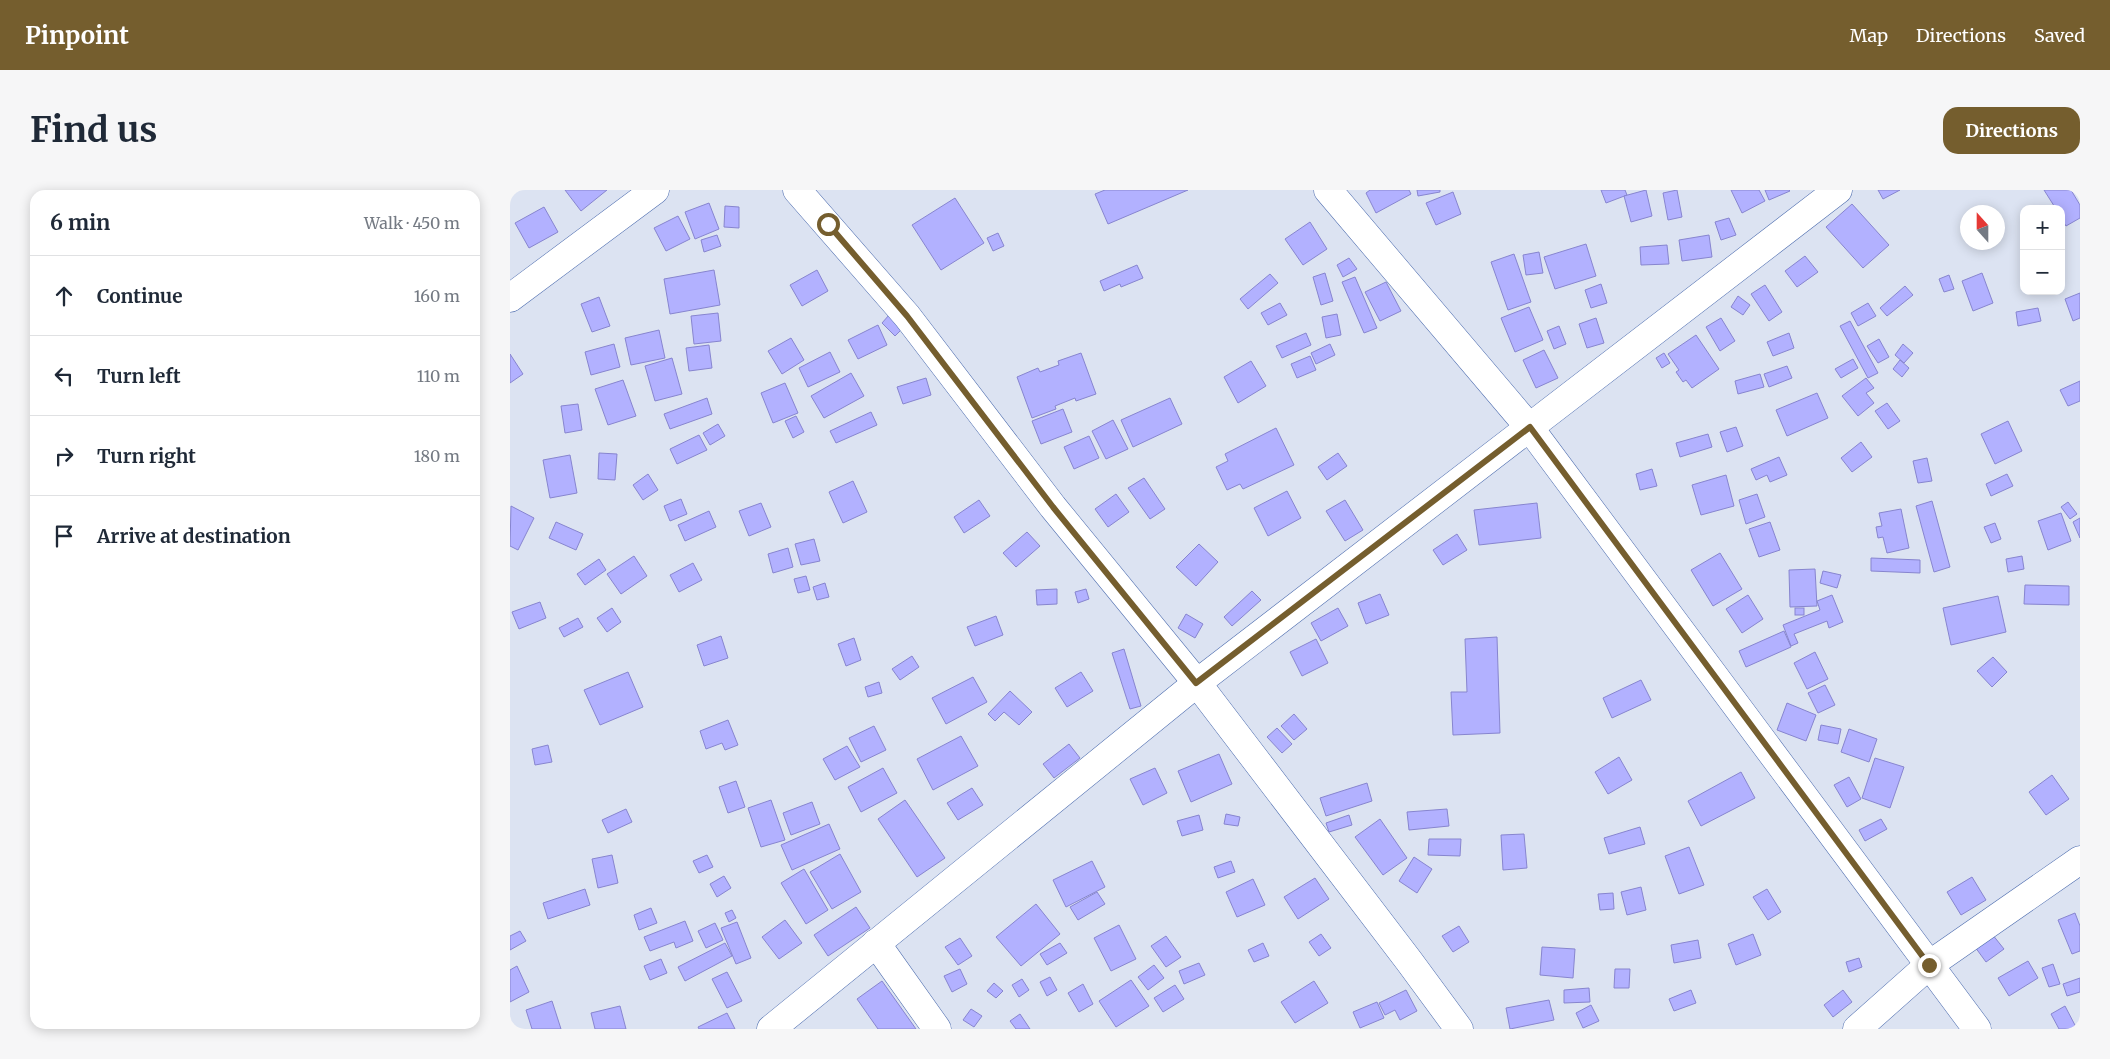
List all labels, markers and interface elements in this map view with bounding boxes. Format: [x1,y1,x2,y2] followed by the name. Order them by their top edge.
[25,20,129,51] text: Pinpoint
[1850,24,1888,47] text: Map
[1916,24,2006,47] text: Directions
[2034,24,2085,47] text: Saved
[1943,107,2080,154] button: Directions
[30,108,157,152] text: Find us
[1960,205,2005,250] north arrow
[2020,205,2065,295] map controls
[2020,205,2065,250] button: +
[50,209,110,236] text: 6 min
[364,213,460,233] text: Walk · 450 m
[817,213,840,236] route start
[2020,250,2065,295] button: −
[50,282,78,310] icon: ahead
[97,284,183,308] text: Continue
[414,286,460,306] text: 160 m
[50,362,78,390] icon: left
[97,364,181,388] text: Turn left
[417,366,460,386] text: 110 m
[50,442,78,470] icon: right
[97,444,196,468] text: Turn right
[414,446,460,466] text: 180 m
[50,522,78,550] icon: arrive
[97,524,291,548] text: Arrive at destination
[1918,954,1941,977] route end

